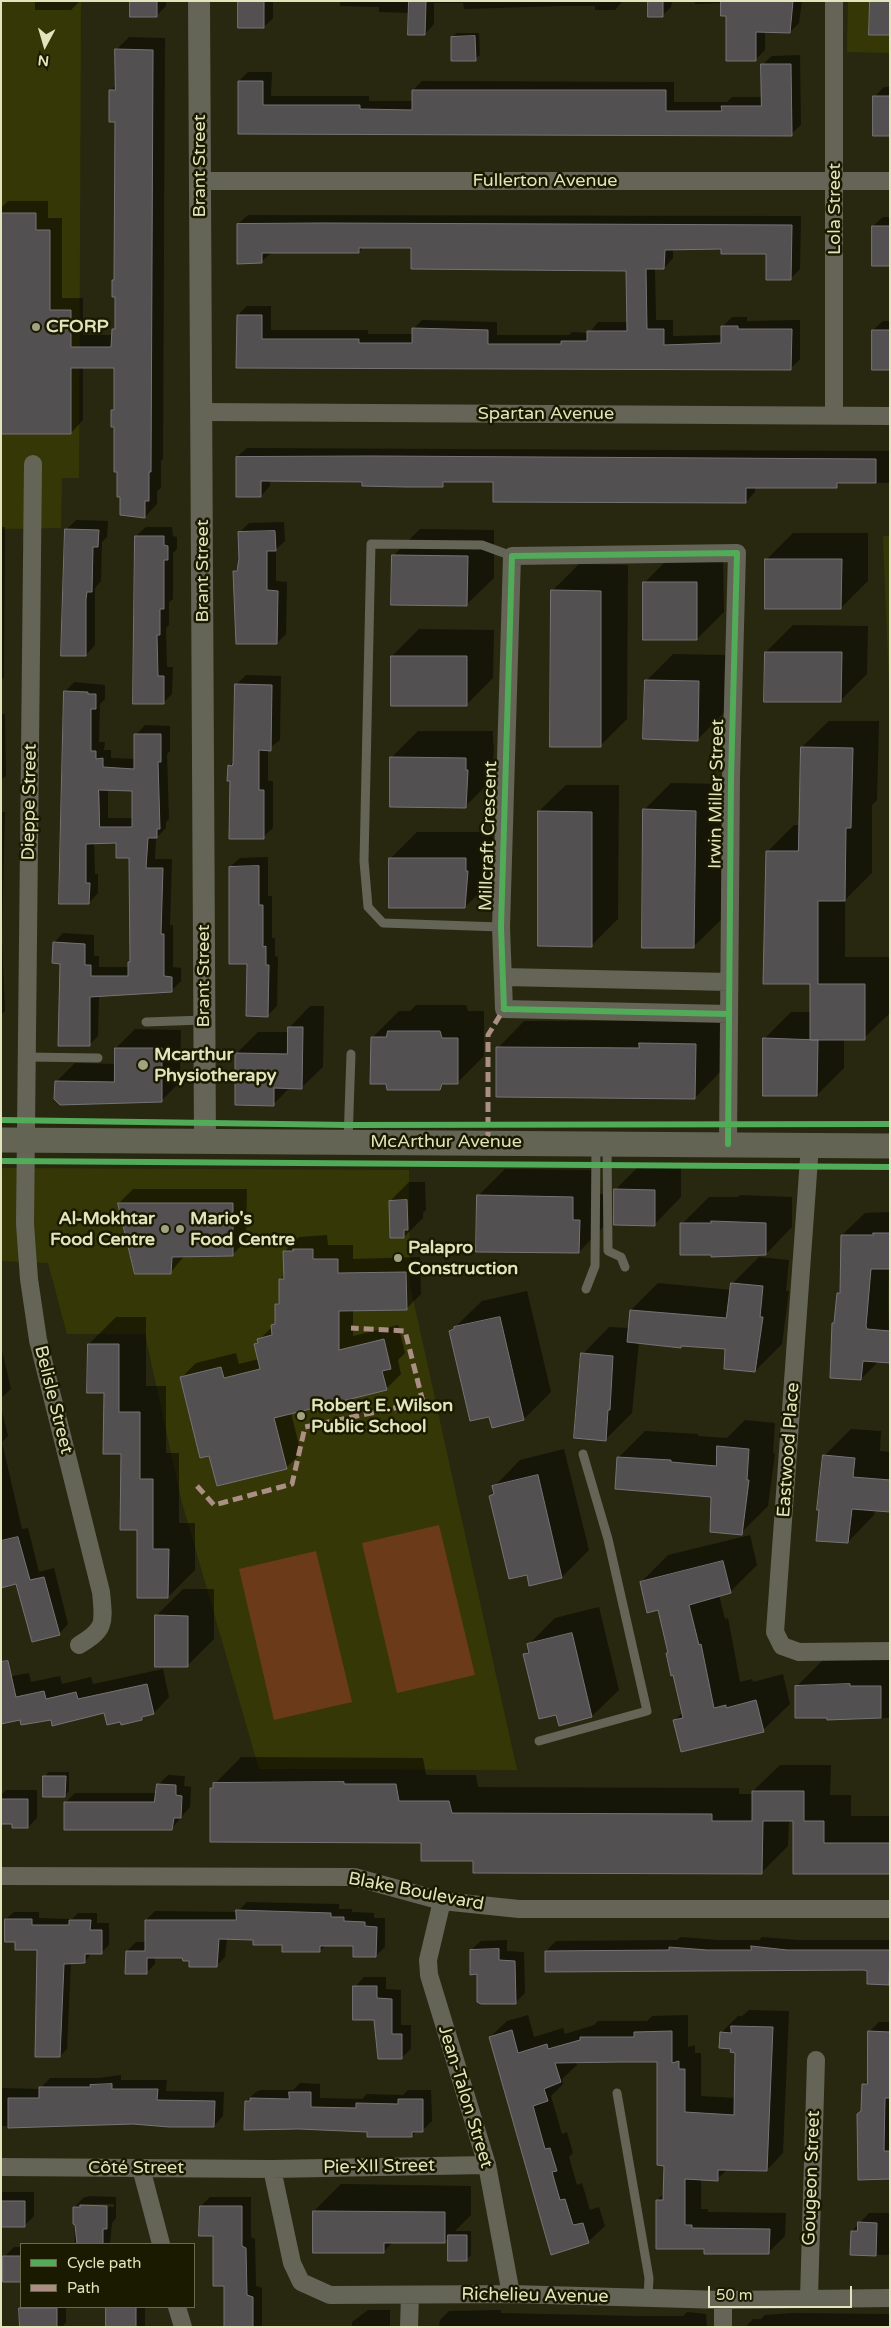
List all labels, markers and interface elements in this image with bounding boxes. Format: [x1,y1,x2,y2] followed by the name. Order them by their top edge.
[20,20,70,70] north arrow
[37,51,50,69] text: N
[189,114,211,218] street label: Brant Street
[824,163,846,255] street label: Lola Street
[472,170,618,192] street label: Fullerton Avenue
[46,316,109,338] place label: CFORP
[30,321,42,333] marker: CFORP
[478,403,614,425] street label: Spartan Avenue
[192,519,214,623] street label: Brant Street
[705,719,729,869] street label: Irwin Miller Street
[18,743,42,861] street label: Dieppe Street
[476,760,502,912] street label: Millcraft Crescent
[193,924,215,1028] street label: Brant Street
[154,1044,276,1086] place label: Mcarthur Physiotherapy
[136,1058,150,1072] marker: Mcarthur Physiotherapy
[370,1131,522,1153] street label: McArthur Avenue
[50,1208,155,1250] place label: Al-Mokhtar Food Centre
[190,1208,295,1250] place label: Mario's Food Centre
[159,1223,171,1235] marker: Al-Mokhtar Food Centre
[174,1223,186,1235] marker: Mario's Food Centre
[408,1237,518,1280] place label: Palapro Construction
[392,1252,404,1264] marker: Palapro Construction
[29,1344,77,1456] street label: Belisle Street
[774,1382,804,1518] street label: Eastwood Place
[311,1395,453,1438] place label: Robert E. Wilson Public School
[295,1410,307,1422] marker: Robert E. Wilson Public School
[346,1868,486,1916] street label: Blake Boulevard
[433,2023,497,2171] street label: Jean-Talon Street
[799,2110,825,2246] street label: Gougeon Street
[323,2155,435,2179] street label: Pie-XII Street
[88,2157,184,2179] street label: Côté Street
[20,2243,195,2308] legend
[67,2254,141,2272] text: Cycle path
[711,2276,855,2308] scale bar
[67,2279,100,2297] text: Path
[461,2284,609,2308] street label: Richelieu Avenue
[716,2286,753,2304] text: 50 m

